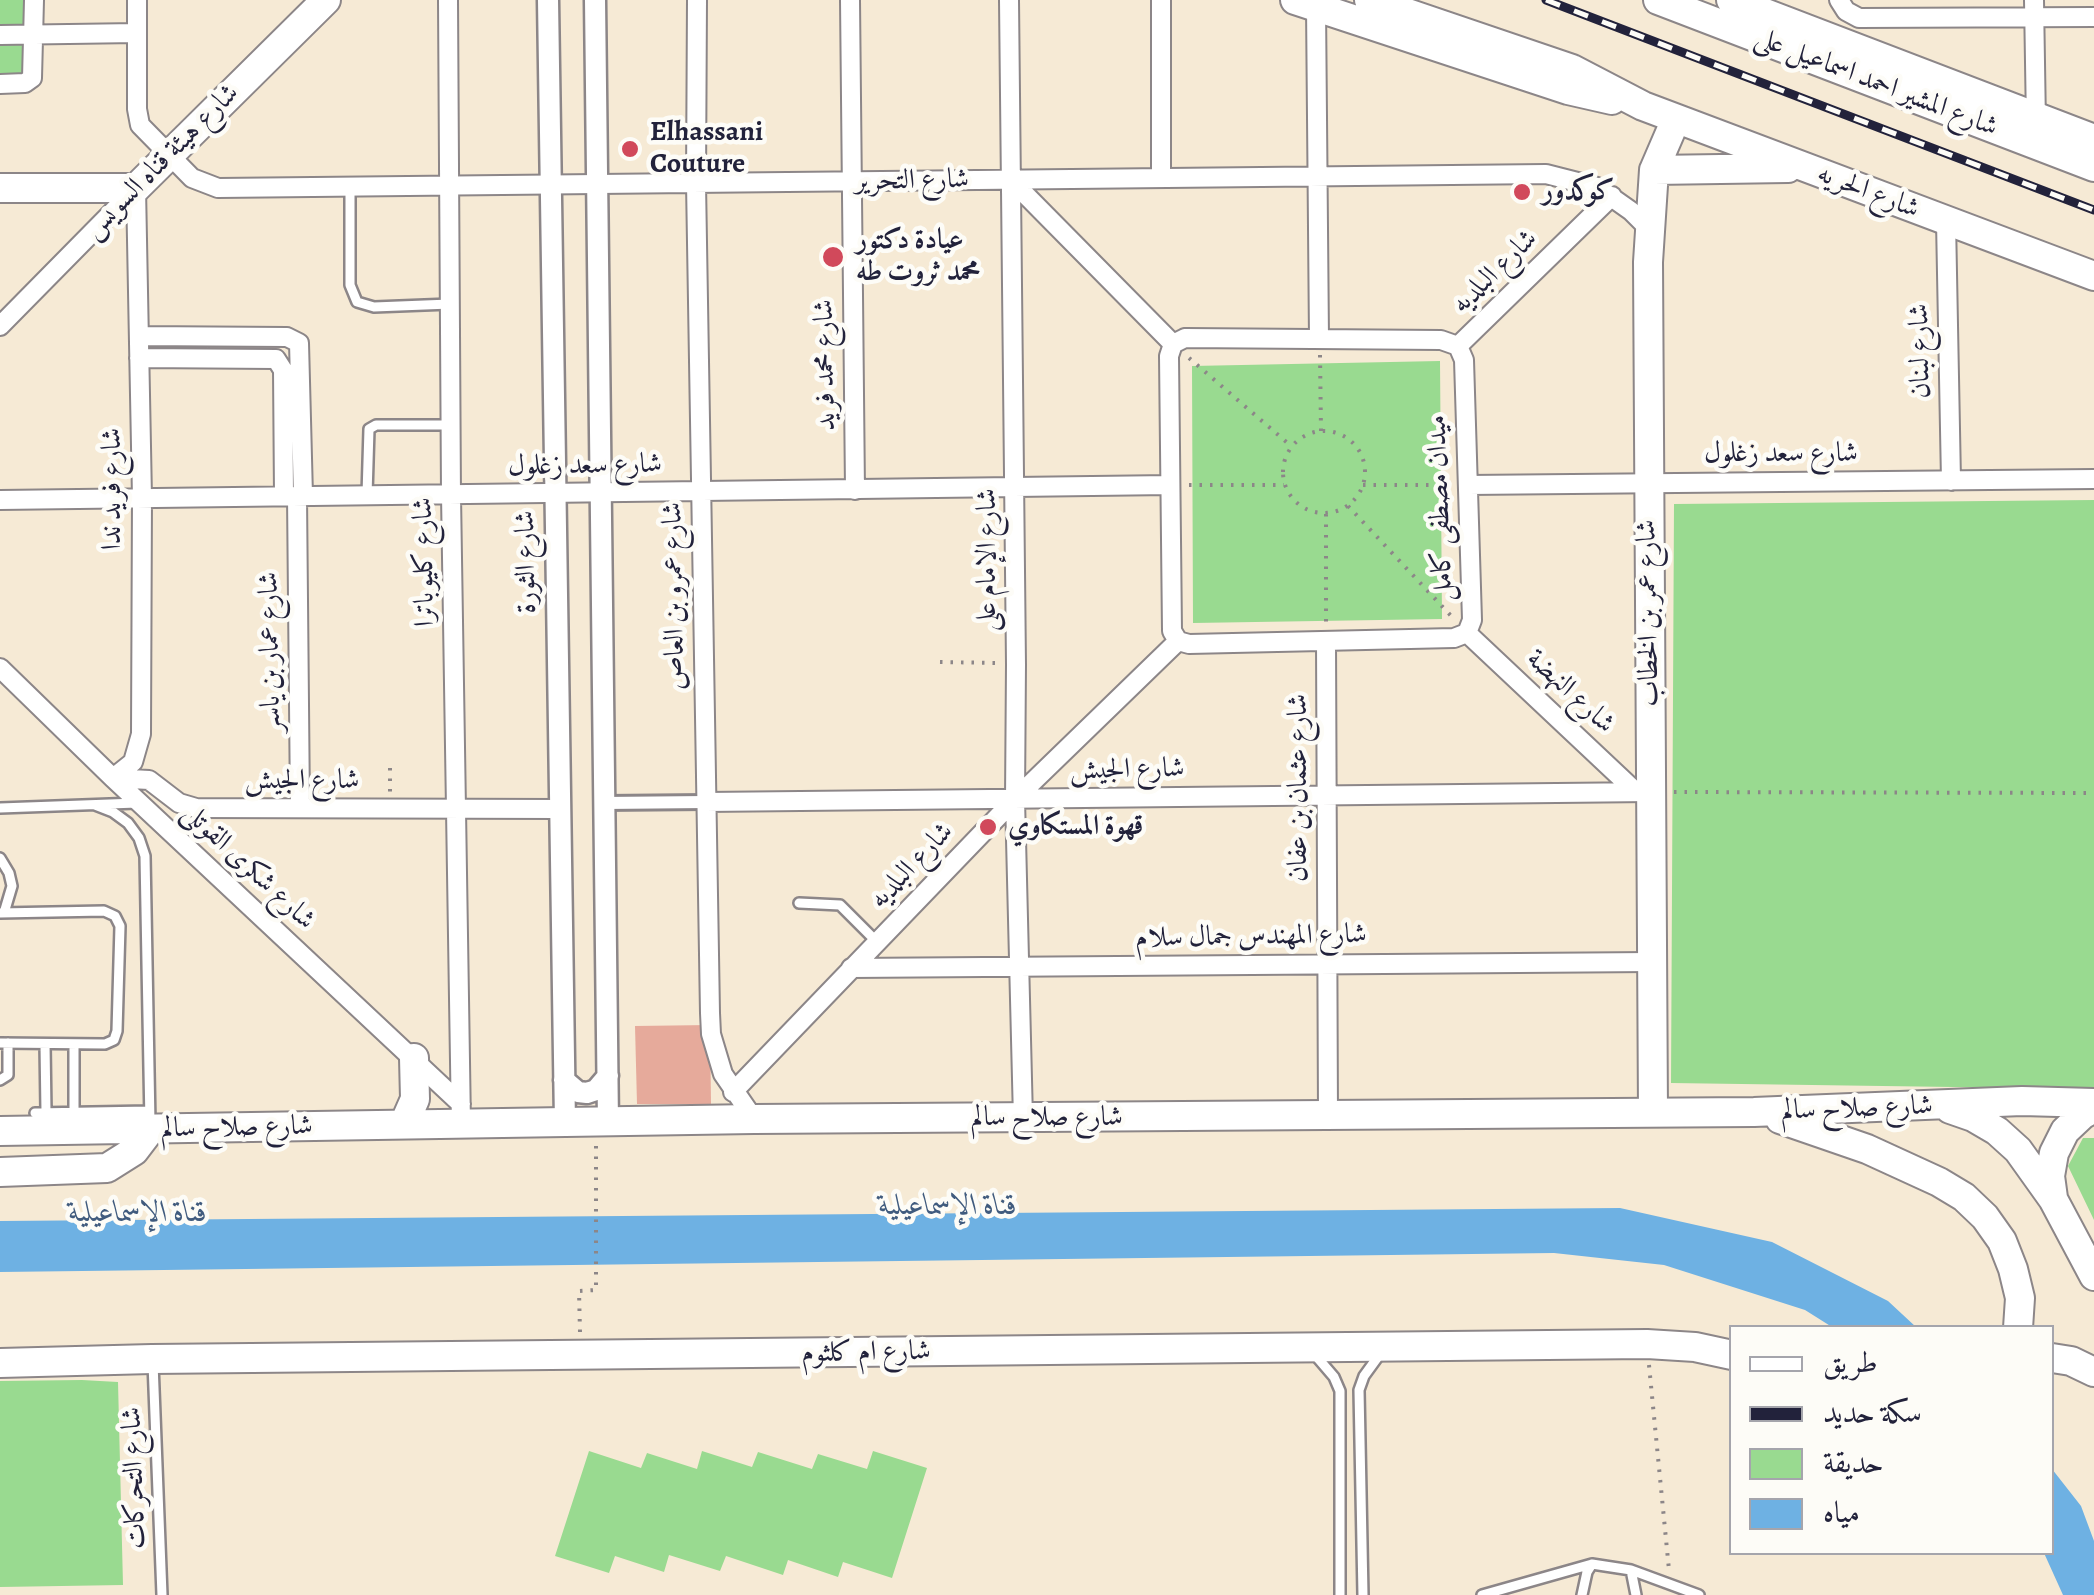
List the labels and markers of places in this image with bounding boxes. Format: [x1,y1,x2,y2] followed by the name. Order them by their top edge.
[650,116,763,182] place label: Elhassani Couture
[619,138,641,160] marker: Elhassani Couture
[1542,175,1614,209] place label: كوكدور
[1511,181,1533,203] marker: كوكدور
[856,224,980,290] place label: عيادة دكتور محمد ثروت طه
[820,244,846,270] marker: عيادة دكتور محمد ثروت طه
[1008,810,1143,844] place label: قهوة المستكاوي
[977,816,999,838] marker: قهوة المستكاوي

